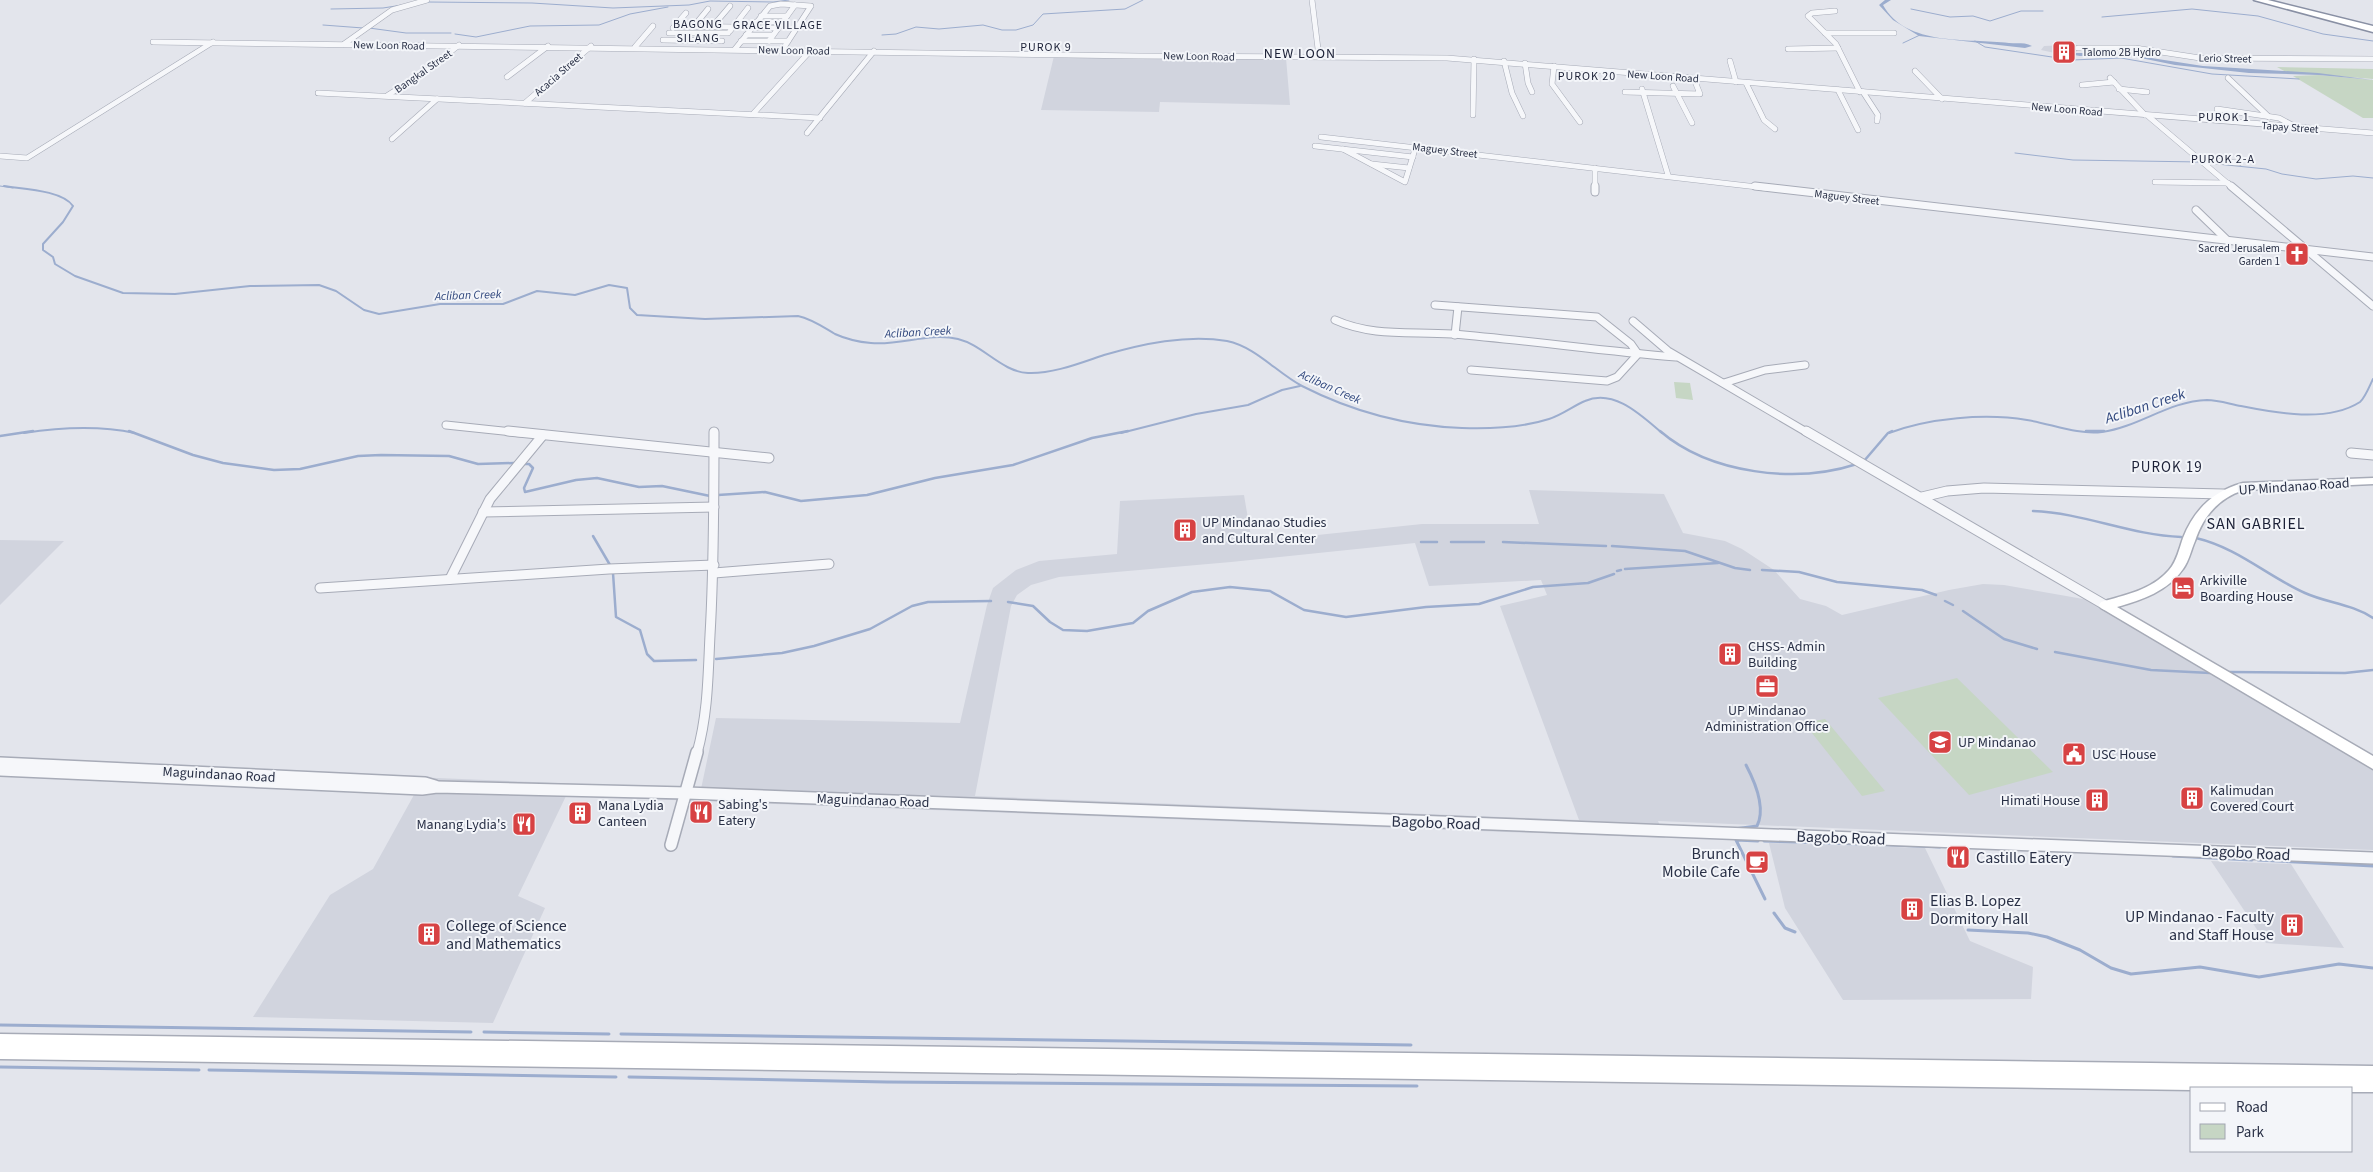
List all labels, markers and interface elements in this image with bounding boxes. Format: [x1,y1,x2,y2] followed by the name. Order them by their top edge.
[673,16,723,47] district label: BAGONG SILANG
[733,17,823,34] district label: GRACE VILLAGE
[353,37,425,54] street label: New Loon Road
[1020,39,1072,56] district label: PUROK 9
[2051,39,2077,65] building icon: Talomo 2B Hydro
[758,42,830,59] street label: New Loon Road
[1264,44,1336,64] district label: NEW LOON
[2082,45,2161,60] place label: Talomo 2B Hydro
[392,46,455,97] street label: Bangkal Street
[1163,48,1235,65] street label: New Loon Road
[531,49,586,100] street label: Acacia Street
[2198,51,2252,66] street label: Lerio Street
[1627,67,1699,86] street label: New Loon Road
[1558,68,1616,85] district label: PUROK 20
[2031,99,2103,120] street label: New Loon Road
[2198,109,2250,126] district label: PUROK 1
[2261,118,2319,137] street label: Tapay Street
[1412,139,1479,162] street label: Maguey Street
[2191,151,2255,168] district label: PUROK 2-A
[1814,186,1881,209] street label: Maguey Street
[2198,241,2280,269] place label: Sacred Jerusalem Garden 1
[2284,241,2310,267] church icon: Sacred Jerusalem Garden 1
[433,286,502,305] water label: Acliban Creek
[883,322,952,343] water label: Acliban Creek
[1295,366,1364,409] water label: Acliban Creek
[2101,383,2189,430] water label: Acliban Creek
[2131,457,2203,478] district label: PUROK 19
[2238,473,2350,501] street label: UP Mindanao Road
[1202,513,1327,549] place label: UP Mindanao Studies and Cultural Center
[2206,513,2306,535] district label: SAN GABRIEL
[1172,517,1198,543] building icon: UP Mindanao Studies and Cultural Center
[2200,571,2293,607] place label: Arkiville Boarding House
[2170,575,2196,601] hotel icon: Arkiville Boarding House
[1748,637,1825,673] place label: CHSS- Admin Building
[1717,641,1743,667] building icon: CHSS- Admin Building
[1754,673,1780,699] office icon: UP Mindanao Administration Office
[1705,701,1829,737] place label: UP Mindanao Administration Office
[1927,729,1953,755] school or university icon: UP Mindanao
[1958,733,2036,753] place label: UP Mindanao
[2061,741,2087,767] public building icon: USC House
[2092,745,2156,765] place label: USC House
[162,762,276,788] street label: Maguindanao Road
[2210,781,2294,817] place label: Kalimudan Covered Court
[2179,785,2205,811] building icon: Kalimudan Covered Court
[2084,787,2110,813] building icon: Himati House
[816,789,930,813] street label: Maguindanao Road
[2001,791,2080,811] place label: Himati House
[718,795,768,831] place label: Sabing's Eatery
[598,796,664,832] place label: Mana Lydia Canteen
[688,799,714,825] restaurant icon: Sabing's Eatery
[567,800,593,826] building icon: Mana Lydia Canteen
[1391,810,1481,836] street label: Bagobo Road
[511,811,537,837] restaurant icon: Manang Lydia's
[416,815,506,835] place label: Manang Lydia's
[1796,825,1886,851] street label: Bagobo Road
[2201,840,2291,866] street label: Bagobo Road
[1662,843,1740,883] place label: Brunch Mobile Cafe
[1945,844,1971,870] restaurant icon: Castillo Eatery
[1976,847,2072,869] place label: Castillo Eatery
[1744,849,1770,875] cafe icon: Brunch Mobile Cafe
[1930,890,2028,930] place label: Elias B. Lopez Dormitory Hall
[1899,896,1925,922] building icon: Elias B. Lopez Dormitory Hall
[2125,906,2275,946] place label: UP Mindanao - Faculty and Staff House
[2279,912,2305,938] building icon: UP Mindanao - Faculty and Staff House
[446,915,567,955] place label: College of Science and Mathematics
[416,921,442,947] building icon: College of Science and Mathematics
[2190,1087,2353,1152] legend
[2236,1097,2268,1118] text: Road
[2236,1122,2265,1143] text: Park

